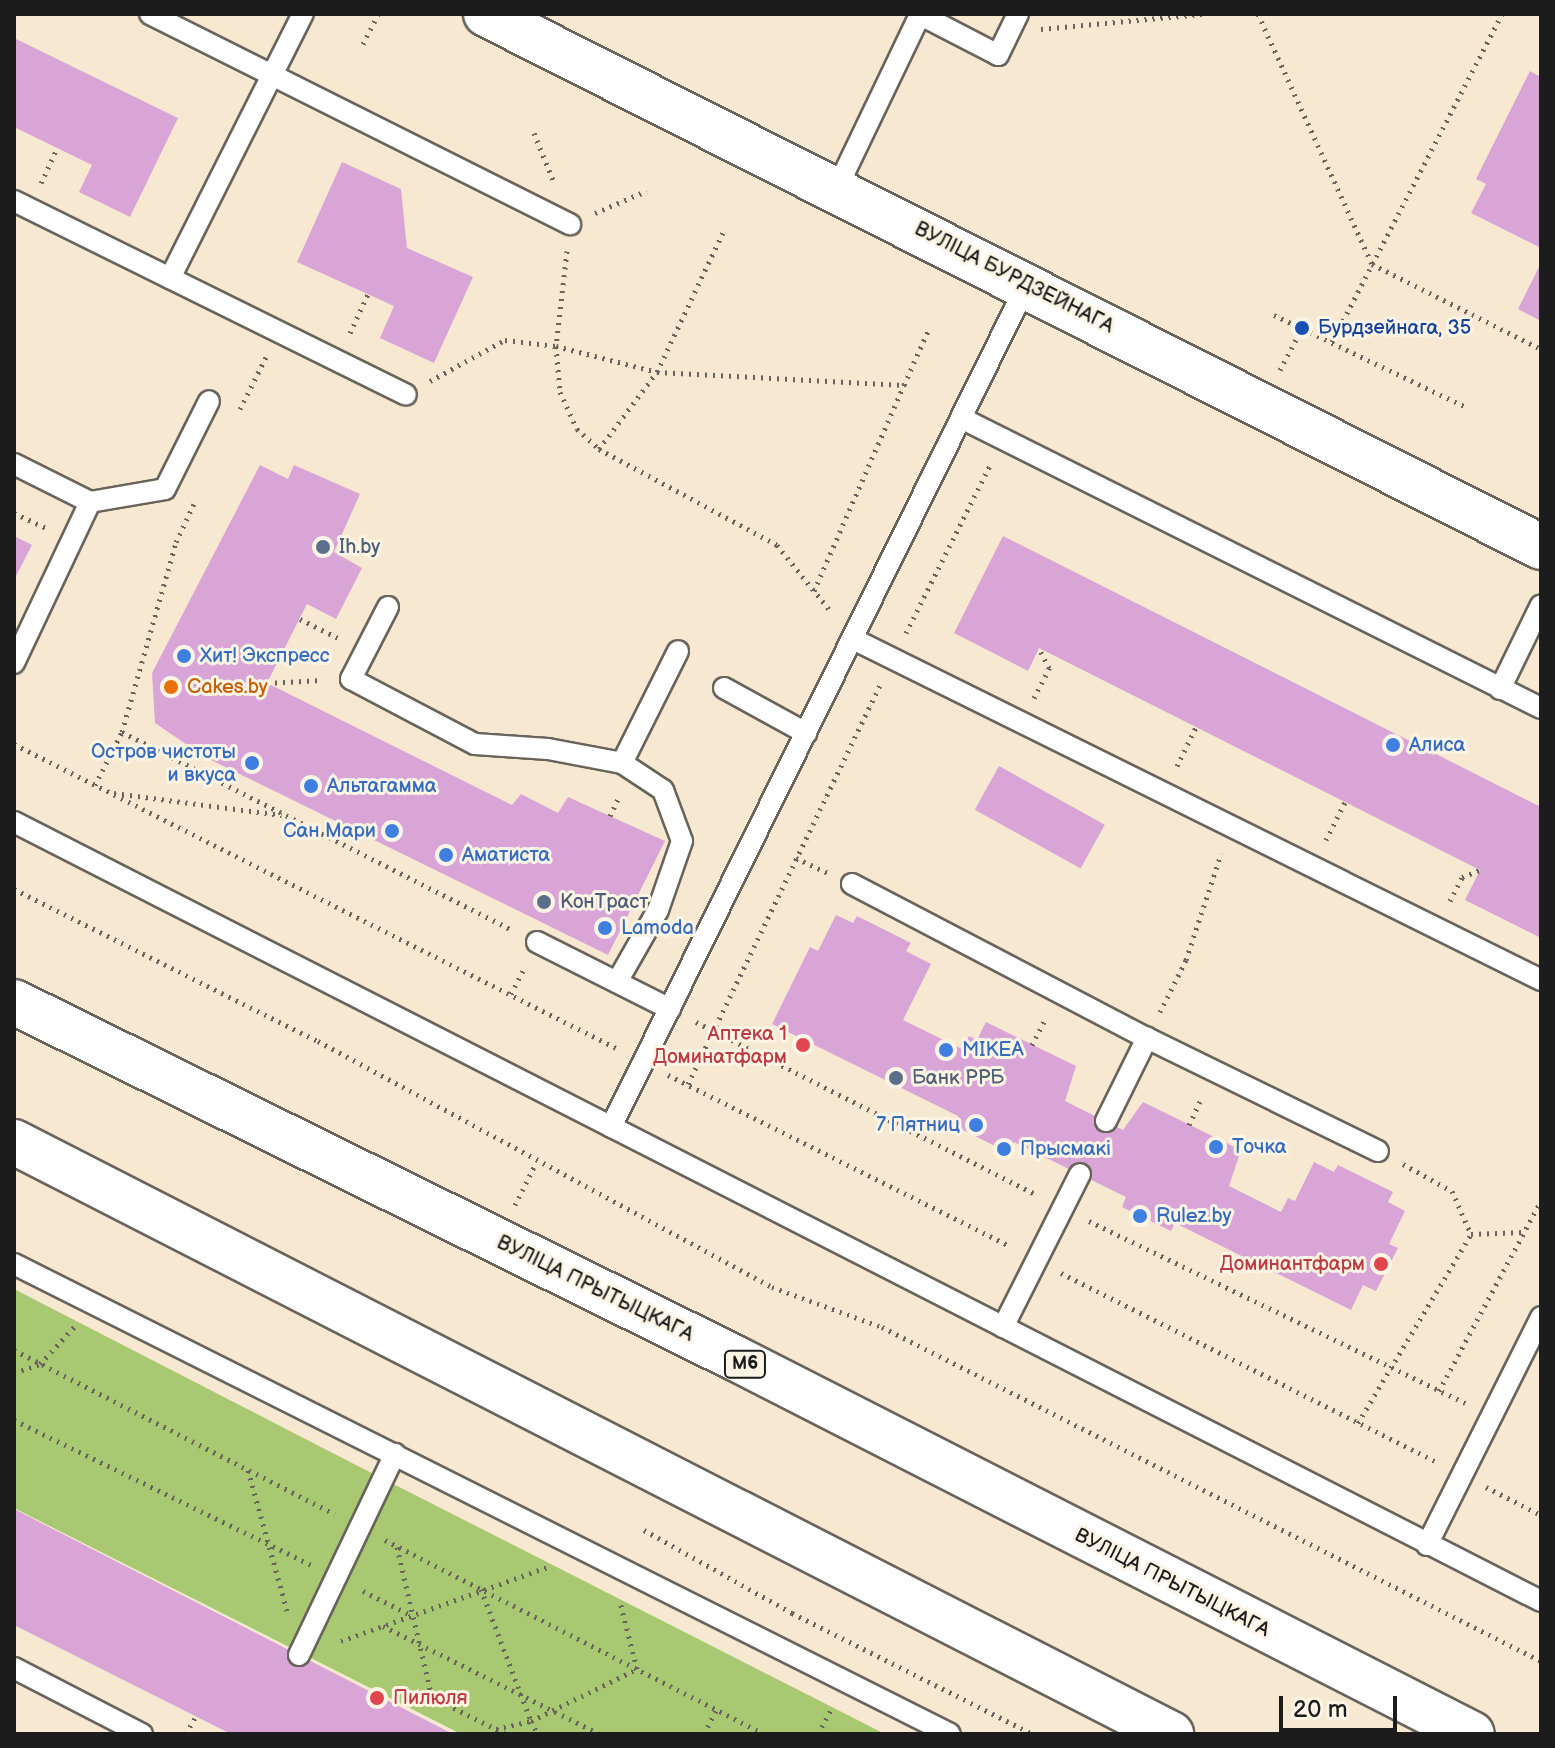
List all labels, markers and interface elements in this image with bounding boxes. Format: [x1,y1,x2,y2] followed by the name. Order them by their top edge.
[910,217,1118,339] street label: ВУЛІЦА БУРДЗЕЙНАГА
[1318,316,1471,340] place label: Бурдзейнага, 35
[1293,319,1311,337] marker: Бурдзейнага, 35
[339,535,380,559] place label: Ih.by
[314,538,332,556] marker: Ih.by
[200,644,329,668] place label: Хит! Экспресс
[175,647,193,665] marker: Хит! Экспресс
[187,675,268,699] place label: Cakes.by
[162,678,180,696] marker: Cakes.by
[1409,733,1465,757] place label: Алиса
[1384,736,1402,754] marker: Алиса
[91,740,236,787] place label: Остров чистоты и вкуса
[243,754,261,772] marker: Остров чистоты и вкуса
[327,774,437,798] place label: Альтагамма
[302,777,320,795] marker: Альтагамма
[283,819,376,843] place label: Сан Мари
[383,822,401,840] marker: Сан Мари
[462,843,550,867] place label: Аматиста
[437,846,455,864] marker: Аматиста
[560,890,648,914] place label: КонТраст
[535,893,553,911] marker: КонТраст
[621,916,694,940] place label: Lamoda
[596,919,614,937] marker: Lamoda
[653,1022,787,1069] place label: Аптека 1 Доминатфарм
[794,1036,812,1054] marker: Аптека 1 Доминатфарм
[962,1038,1024,1062] place label: MIKEA
[937,1041,955,1059] marker: MIKEA
[912,1066,1004,1090] place label: Банк РРБ
[887,1069,905,1087] marker: Банк РРБ
[875,1113,960,1137] place label: 7 Пятниц
[967,1116,985,1134] marker: 7 Пятниц
[1232,1135,1287,1159] place label: Точка
[1020,1137,1111,1161] place label: Прысмакі
[1207,1138,1225,1156] marker: Точка
[995,1140,1013,1158] marker: Прысмакі
[1156,1204,1231,1228] place label: Rulez.by
[1131,1207,1149,1225] marker: Rulez.by
[493,1231,697,1347] street label: ВУЛІЦА ПРЫТЫЦКАГА
[1220,1252,1365,1276] place label: Доминантфарм
[1372,1255,1390,1273] marker: Доминантфарм
[723,1350,767,1378] road number: М6
[1070,1523,1274,1643] street label: ВУЛІЦА ПРЫТЫЦКАГА
[1283,1680,1401,1730] scale bar
[393,1686,468,1710] place label: Пилюля
[368,1689,386,1707] marker: Пилюля
[1293,1695,1348,1724] text: 20 m

